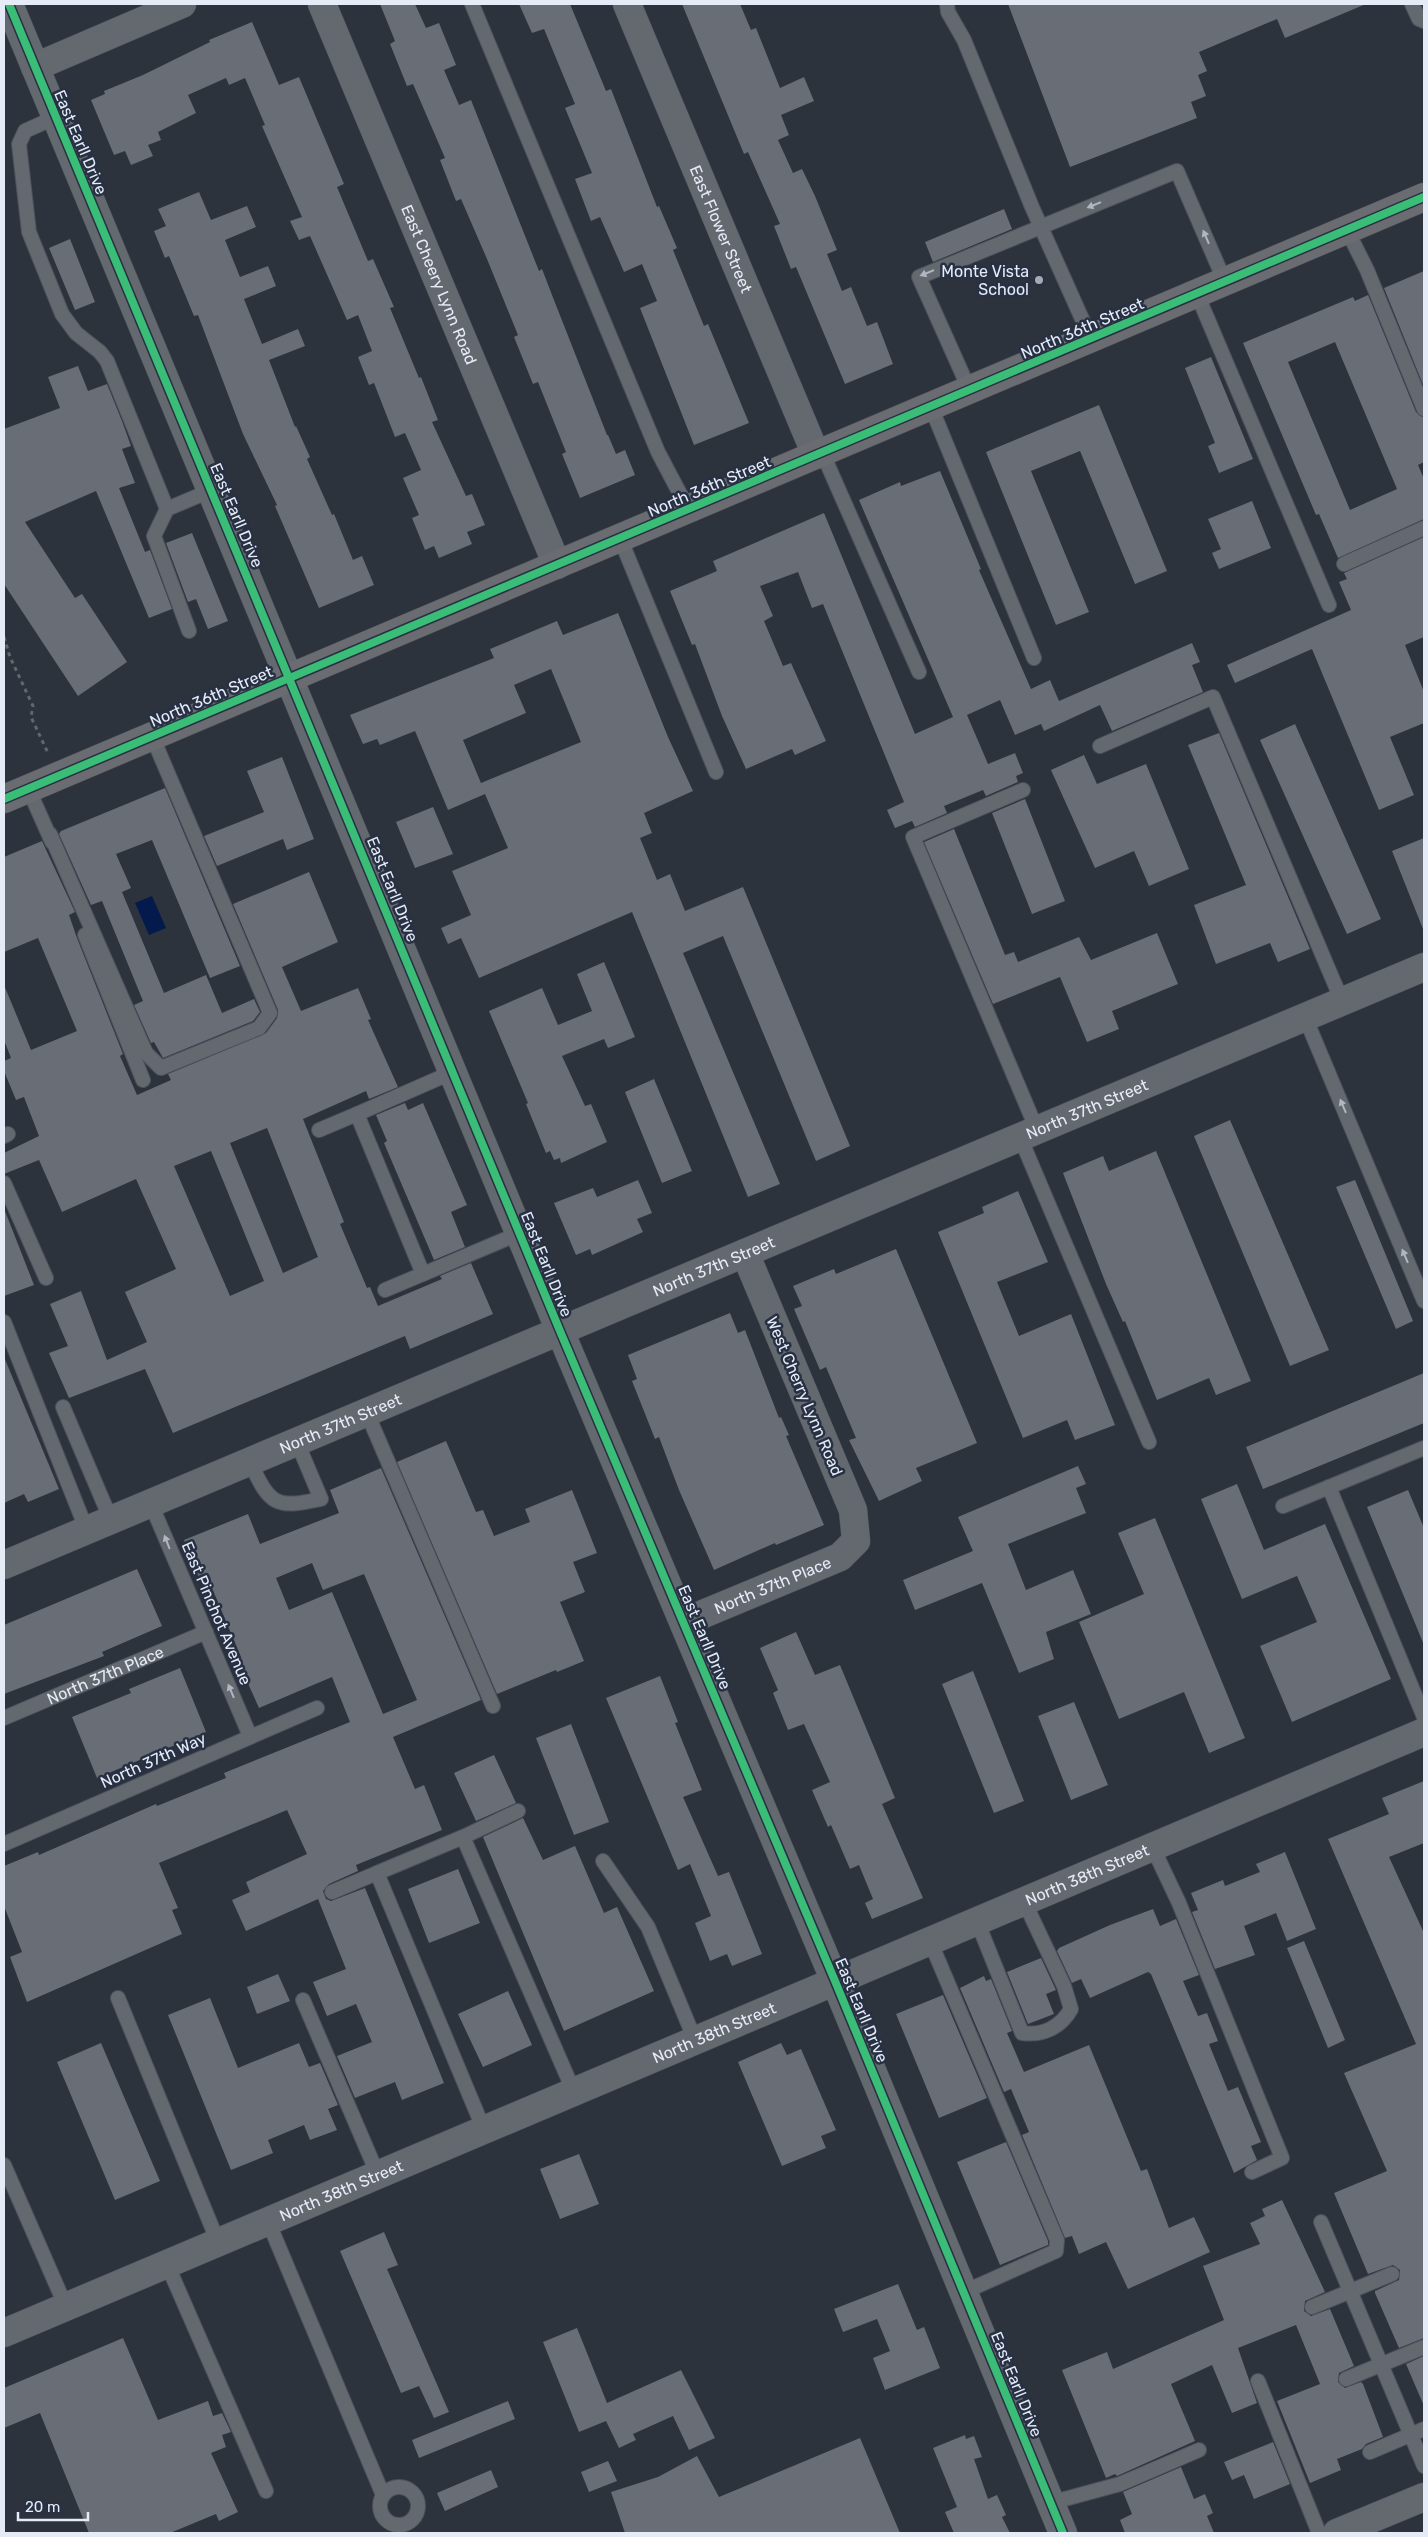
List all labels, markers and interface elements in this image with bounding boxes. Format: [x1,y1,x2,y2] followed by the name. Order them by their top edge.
[50,87,111,197] street label: East Earll Drive
[686,163,756,296] street label: East Flower Street
[1086,201,1101,209] one-way arrow
[397,202,481,367] street label: East Cheery Lynn Road
[1202,230,1210,244] one-way arrow
[941,262,1029,299] place label: Monte Vista School
[920,270,934,278] one-way arrow
[1033,274,1045,286] marker: Monte Vista School
[1018,294,1147,363] street label: North 36th Street
[645,452,774,521] street label: North 36th Street
[206,460,267,570] street label: East Earll Drive
[147,662,276,731] street label: North 36th Street
[363,834,422,945] street label: East Earll Drive
[1023,1075,1151,1143] street label: North 37th Street
[1339,1098,1347,1113] one-way arrow
[517,1209,576,1320] street label: East Earll Drive
[650,1233,778,1301] street label: North 37th Street
[1401,1249,1409,1263] one-way arrow
[762,1314,847,1479] street label: West Cherry Lynn Road
[277,1390,404,1458] street label: North 37th Street
[163,1534,171,1549] one-way arrow
[178,1539,255,1688] street label: East Pinchot Avenue
[711,1553,834,1618] street label: North 37th Place
[674,1582,735,1692] street label: East Earll Drive
[44,1642,167,1709] street label: North 37th Place
[227,1684,235,1698] one-way arrow
[97,1729,209,1792] street label: North 37th Way
[1023,1841,1152,1910] street label: North 38th Street
[831,1955,892,2065] street label: East Earll Drive
[650,1998,779,2068] street label: North 38th Street
[277,2156,406,2225] street label: North 38th Street
[987,2329,1046,2440] street label: East Earll Drive
[18,2490,88,2522] scale bar
[25,2498,60,2516] text: 20 m

